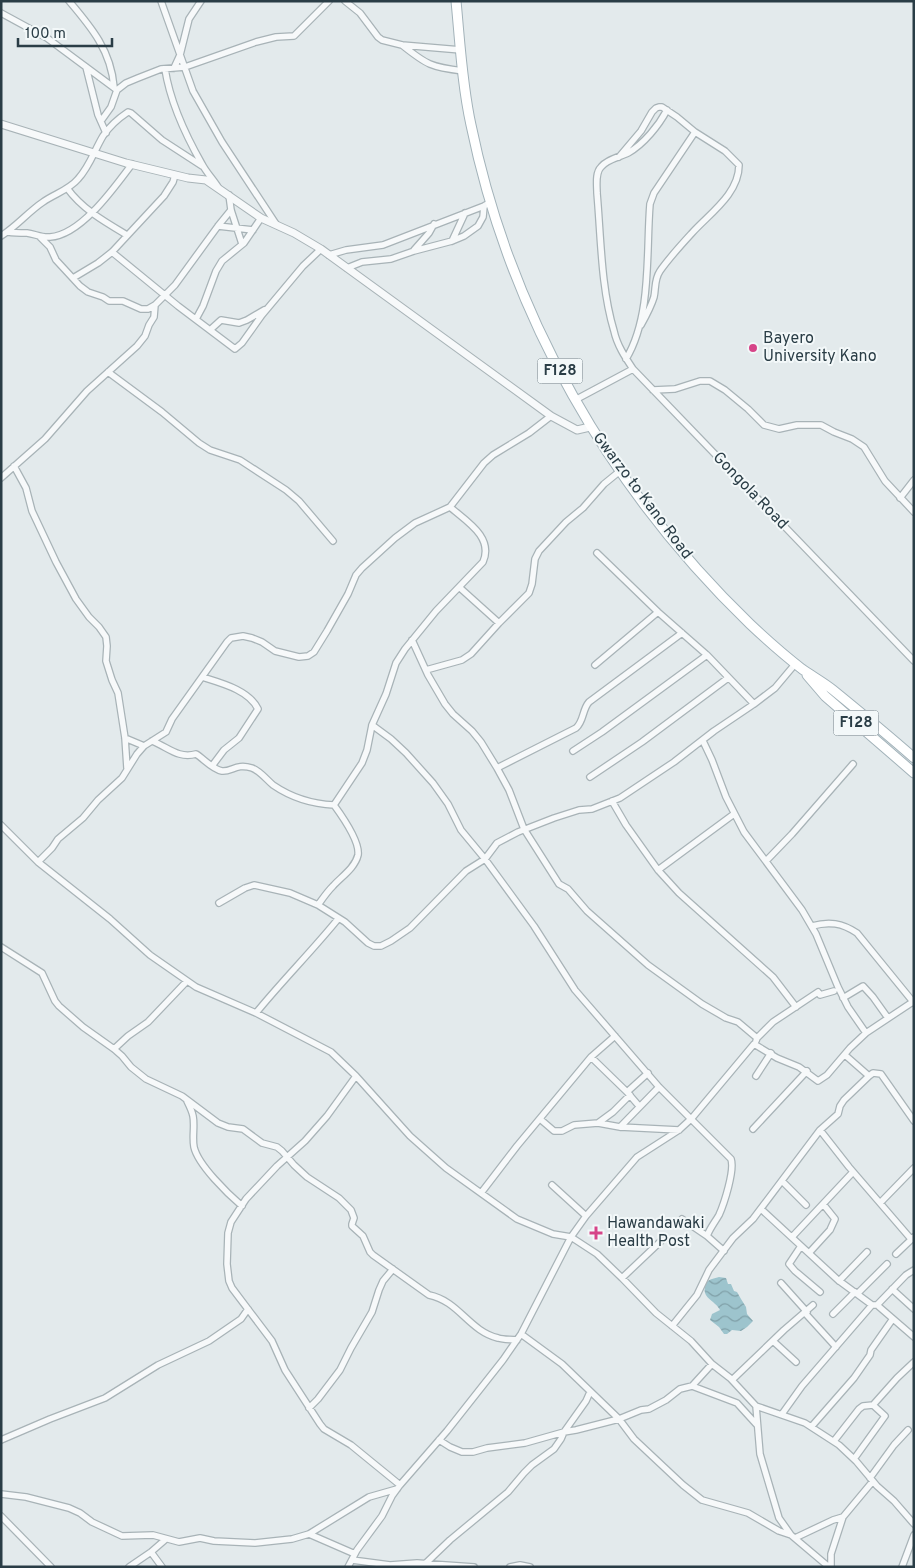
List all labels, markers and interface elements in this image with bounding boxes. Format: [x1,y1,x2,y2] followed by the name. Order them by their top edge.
[18,15,111,47] scale bar
[25,25,66,44] text: 100 m
[763,329,877,367] place label: Bayero University Kano
[747,342,759,354] marker: Bayero University Kano
[538,358,582,384] road number: F128
[588,429,696,563] street label: Gwarzo to Kano Road
[708,448,792,534] street label: Gongola Road
[834,710,878,736] road number: F128
[607,1214,705,1252] place label: Hawandawaki Health Post
[589,1226,603,1240] marker: Hawandawaki Health Post

